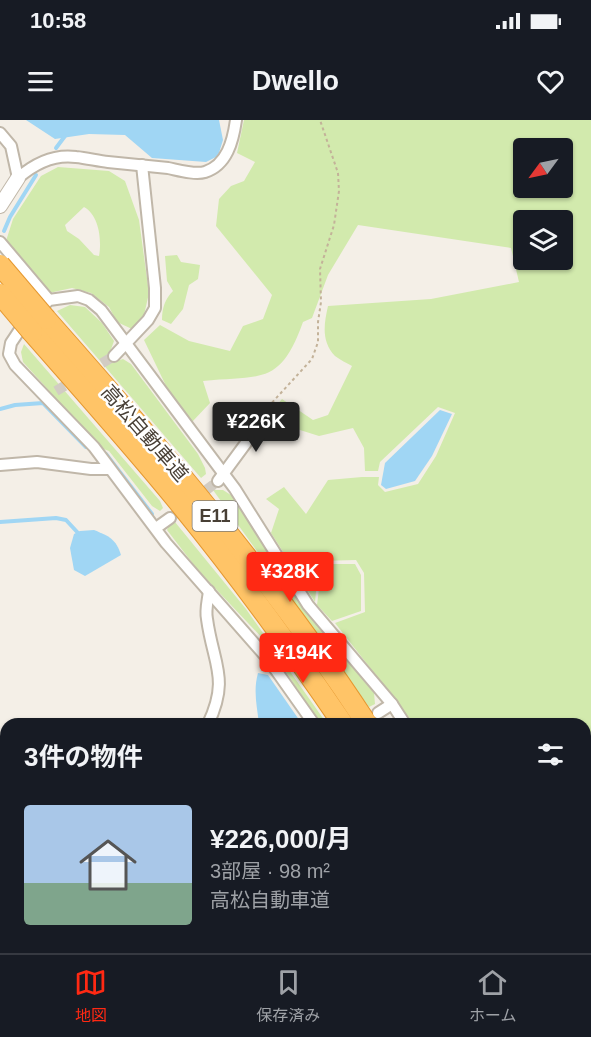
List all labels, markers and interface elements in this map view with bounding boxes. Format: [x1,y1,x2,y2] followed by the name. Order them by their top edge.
[30,8,86,33] text: 10:58
[24,65,57,98] icon: menu
[534,65,567,98] icon: heart
[252,66,339,96] text: Dwello
[513,138,573,198] north arrow
[513,138,573,270] map controls
[513,210,573,270] button: layers
[97,381,193,485] street label: 高松自動車道
[214,402,298,453] pin: ¥226K
[227,410,285,432] text: ¥226K
[192,501,238,531] road number: E11
[248,552,332,603] pin: ¥328K
[261,560,319,582] text: ¥328K
[261,633,345,684] pin: ¥194K
[274,641,332,663] text: ¥194K
[534,738,567,771] icon: filters
[24,742,142,772] text: 3件の物件
[210,824,352,854] text: ¥226,000/月
[72,829,144,901] icon: home
[210,860,330,882] text: 3部屋 · 98 m²
[210,889,330,911] text: 高松自動車道
[74,966,107,1026] tab: 地図
[256,966,320,1026] tab: 保存済み
[469,966,517,1026] tab: ホーム

